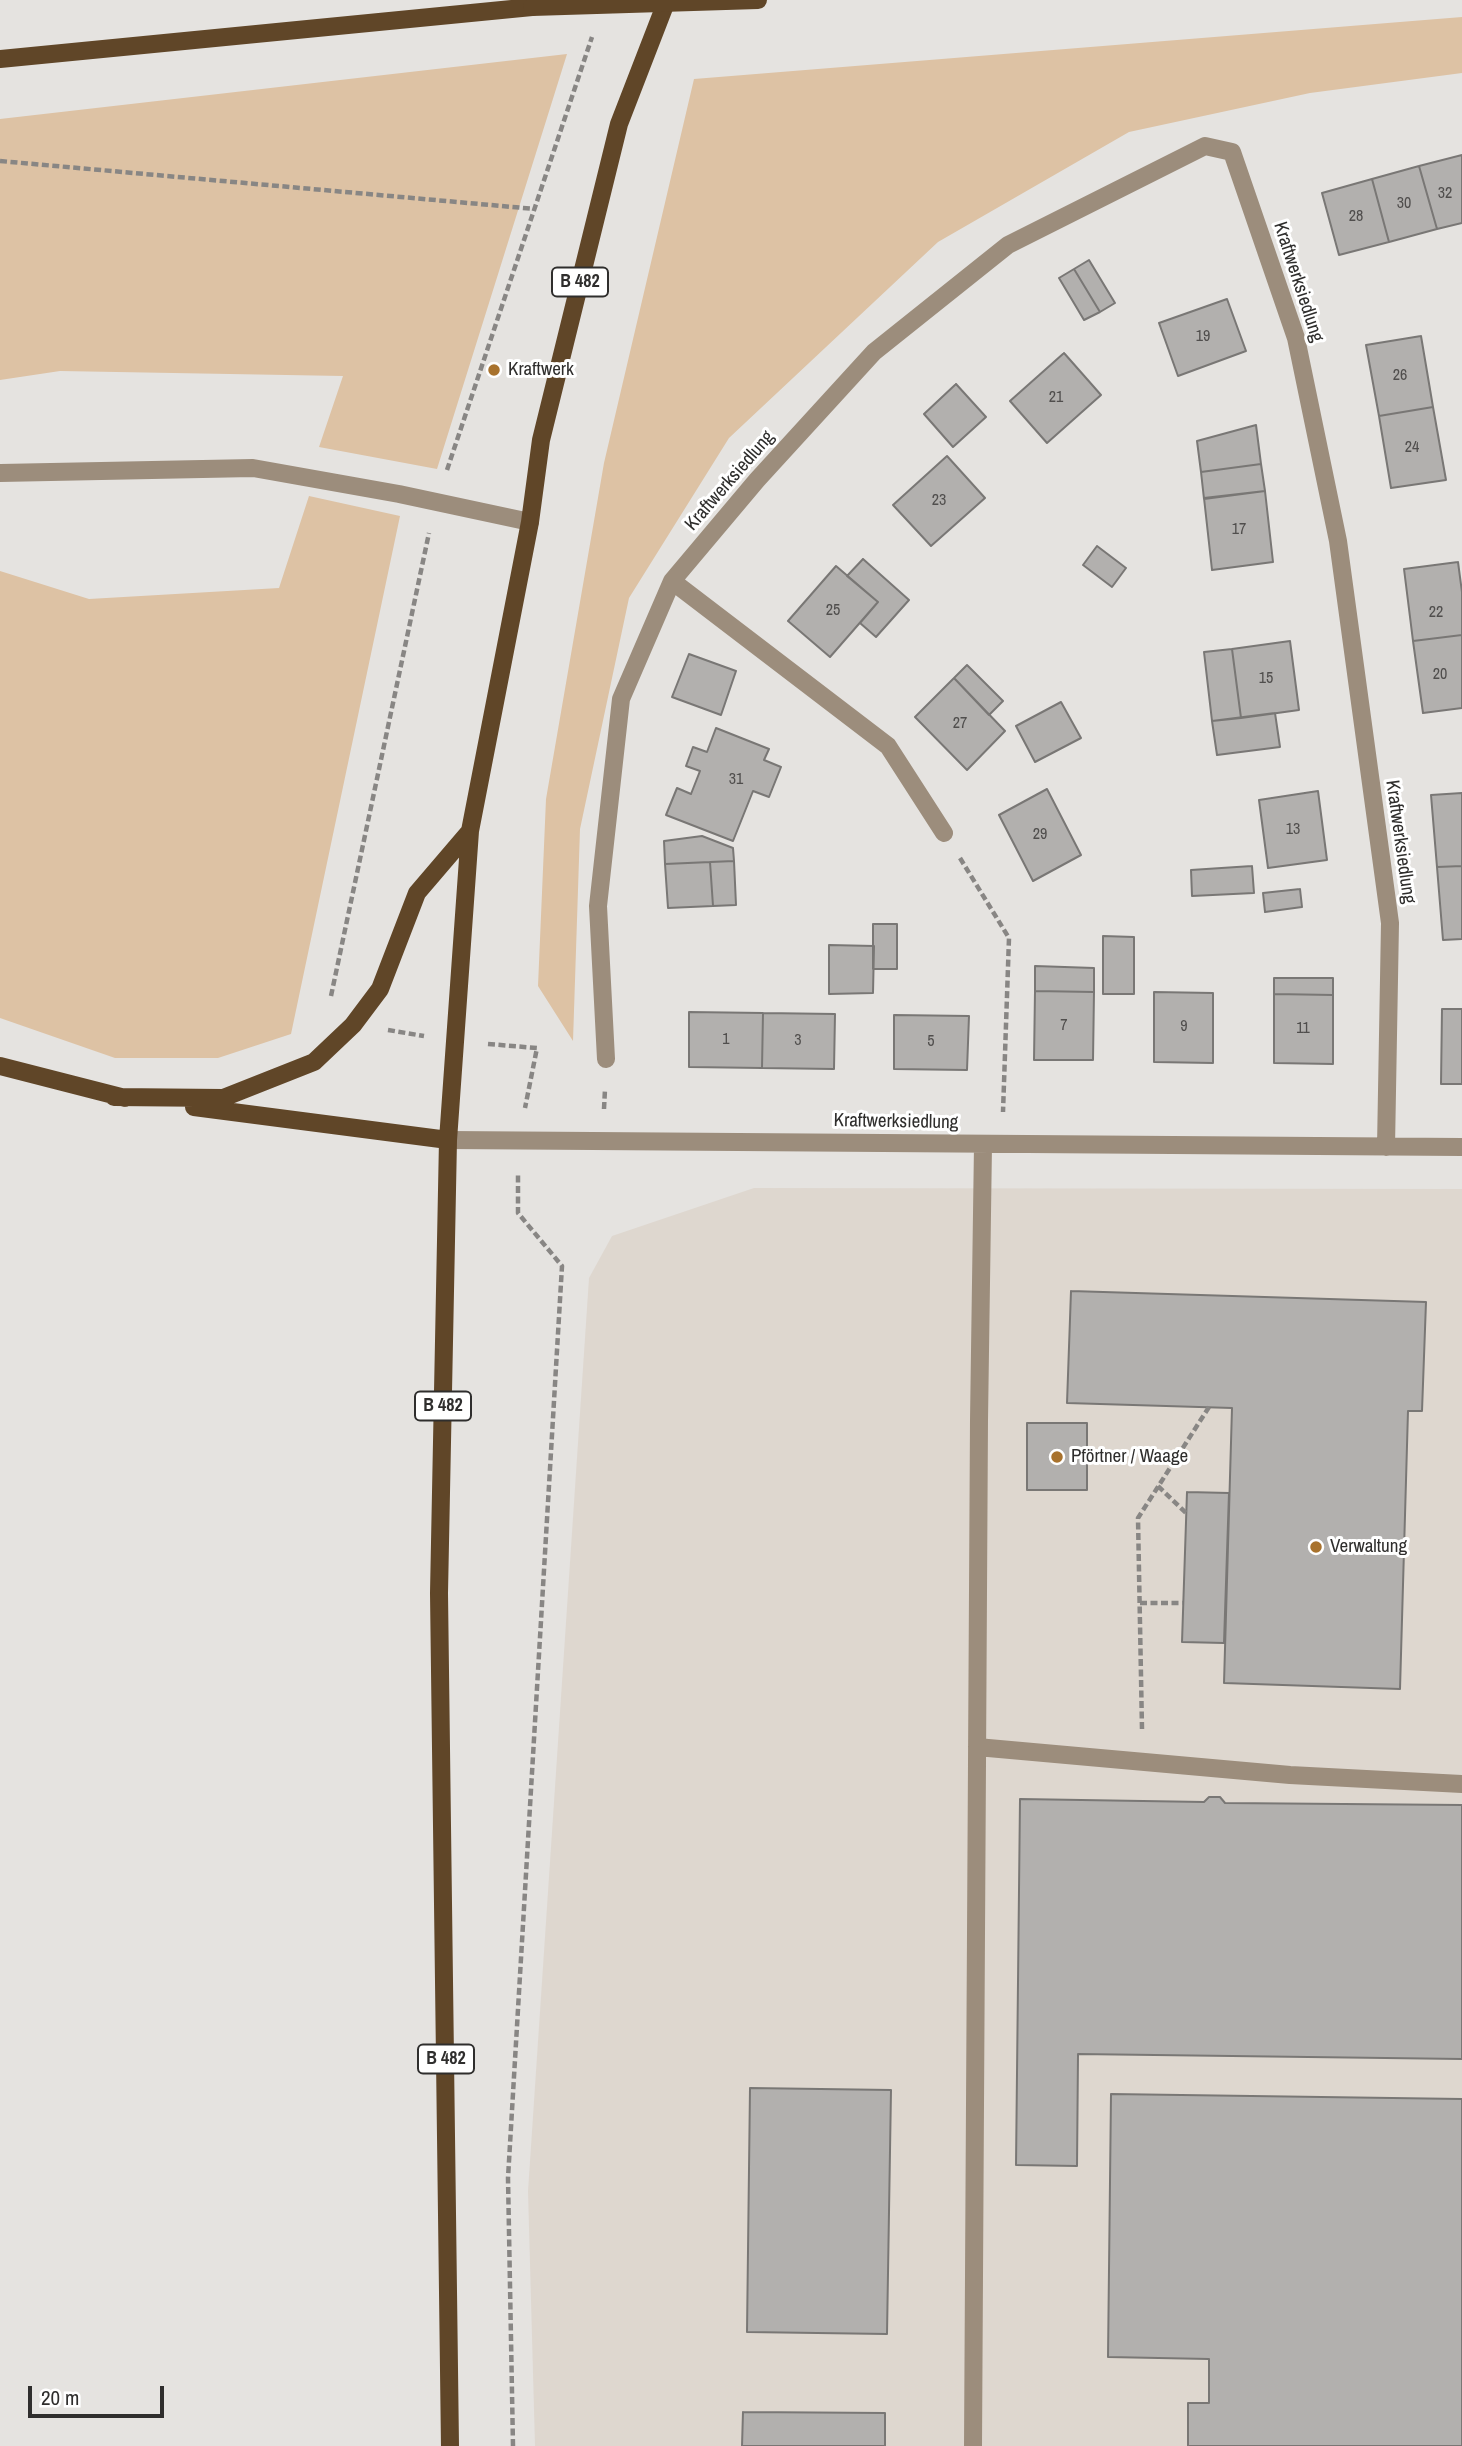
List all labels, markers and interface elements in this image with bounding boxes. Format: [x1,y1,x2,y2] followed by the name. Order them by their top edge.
[1438,184,1452,204] house number: 32
[1397,194,1411,214] house number: 30
[1349,207,1363,227] house number: 28
[1268,219,1328,345] street label: Kraftwerksiedlung
[552,268,608,296] road number: B 482
[1196,327,1210,347] house number: 19
[508,359,574,381] place label: Kraftwerk
[486,362,502,378] marker: Kraftwerk
[1393,366,1407,386] house number: 26
[1049,388,1063,408] house number: 21
[680,426,780,536] street label: Kraftwerksiedlung
[1405,438,1419,458] house number: 24
[932,491,946,511] house number: 23
[1232,520,1246,540] house number: 17
[826,601,840,621] house number: 25
[1429,603,1443,623] house number: 22
[1433,665,1447,685] house number: 20
[1259,669,1273,689] house number: 15
[953,714,967,734] house number: 27
[729,770,743,790] house number: 31
[1380,779,1420,905] street label: Kraftwerksiedlung
[1286,820,1300,840] house number: 13
[1033,825,1047,845] house number: 29
[1060,1016,1068,1036] house number: 7
[1180,1017,1188,1037] house number: 9
[1296,1019,1310,1039] house number: 11
[722,1030,730,1050] house number: 1
[794,1031,802,1051] house number: 3
[927,1032,935,1052] house number: 5
[833,1110,959,1134] street label: Kraftwerksiedlung
[415,1392,471,1420] road number: B 482
[1071,1446,1188,1468] place label: Pförtner / Waage
[1049,1449,1065,1465] marker: Pförtner / Waage
[1330,1536,1407,1558] place label: Verwaltung
[1308,1539,1324,1555] marker: Verwaltung
[418,2045,474,2074] road number: B 482
[32,2372,168,2416] scale bar
[41,2383,79,2412] text: 20 m

